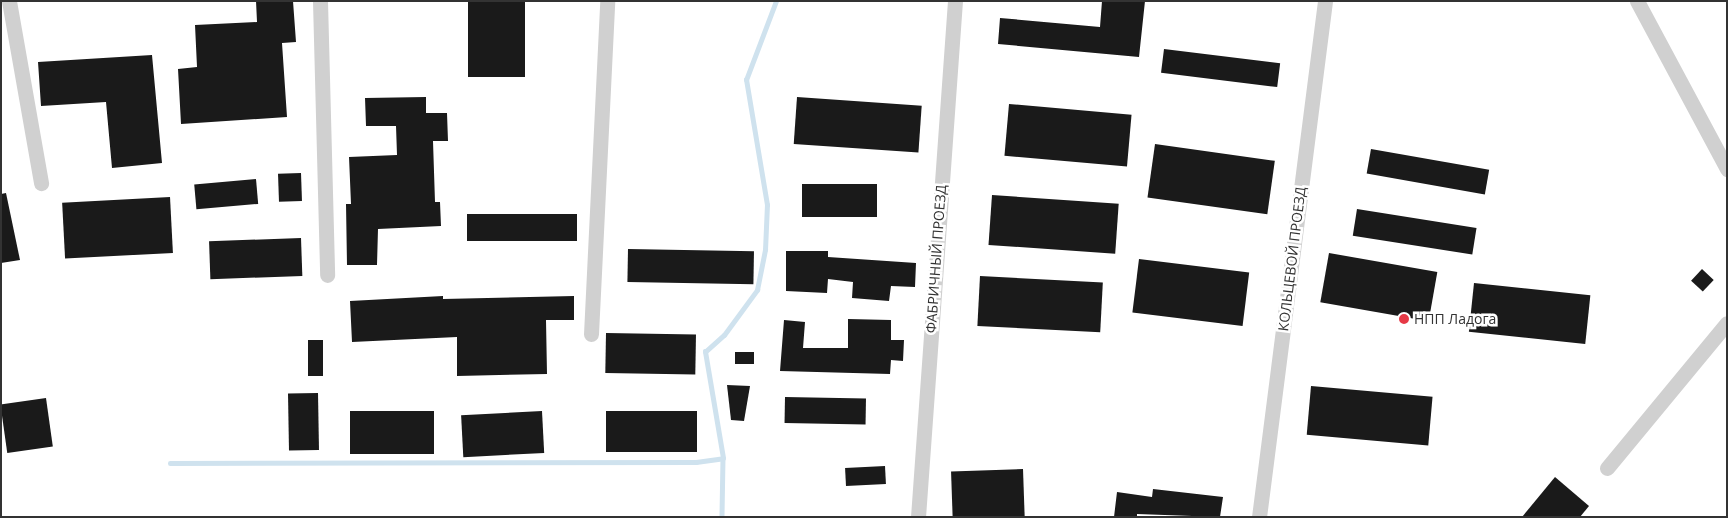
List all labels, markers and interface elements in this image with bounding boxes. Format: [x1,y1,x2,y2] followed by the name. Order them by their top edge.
[922,184,950,334] street label: ФАБРИЧНЫЙ ПРОЕЗД
[1275,186,1309,332] street label: КОЛЬЦЕВОЙ ПРОЕЗД
[1414,311,1496,327] place label: НПП Ладога
[1398,313,1410,325] marker: НПП Ладога

